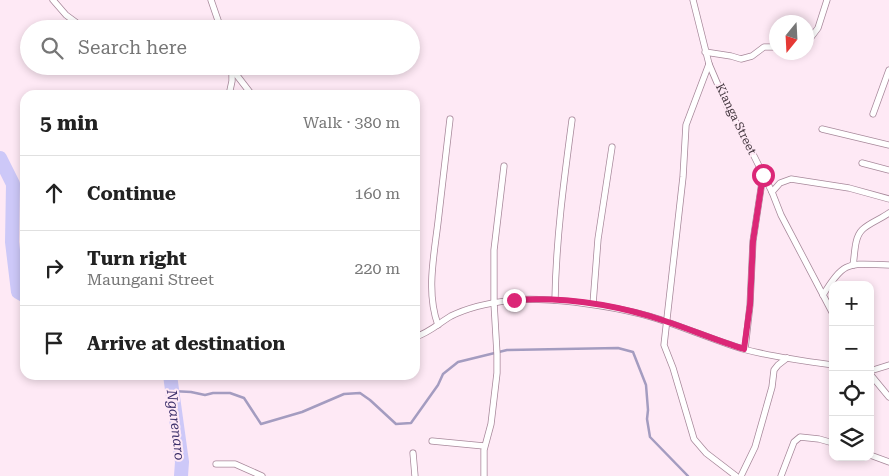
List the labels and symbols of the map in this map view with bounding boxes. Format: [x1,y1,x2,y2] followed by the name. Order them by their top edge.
[769,15,814,60] north arrow
[713,81,759,157] street label: Kianga Street
[752,164,775,187] route start
[503,289,526,312] route end
[164,388,188,461] water label: Ngarenaro

